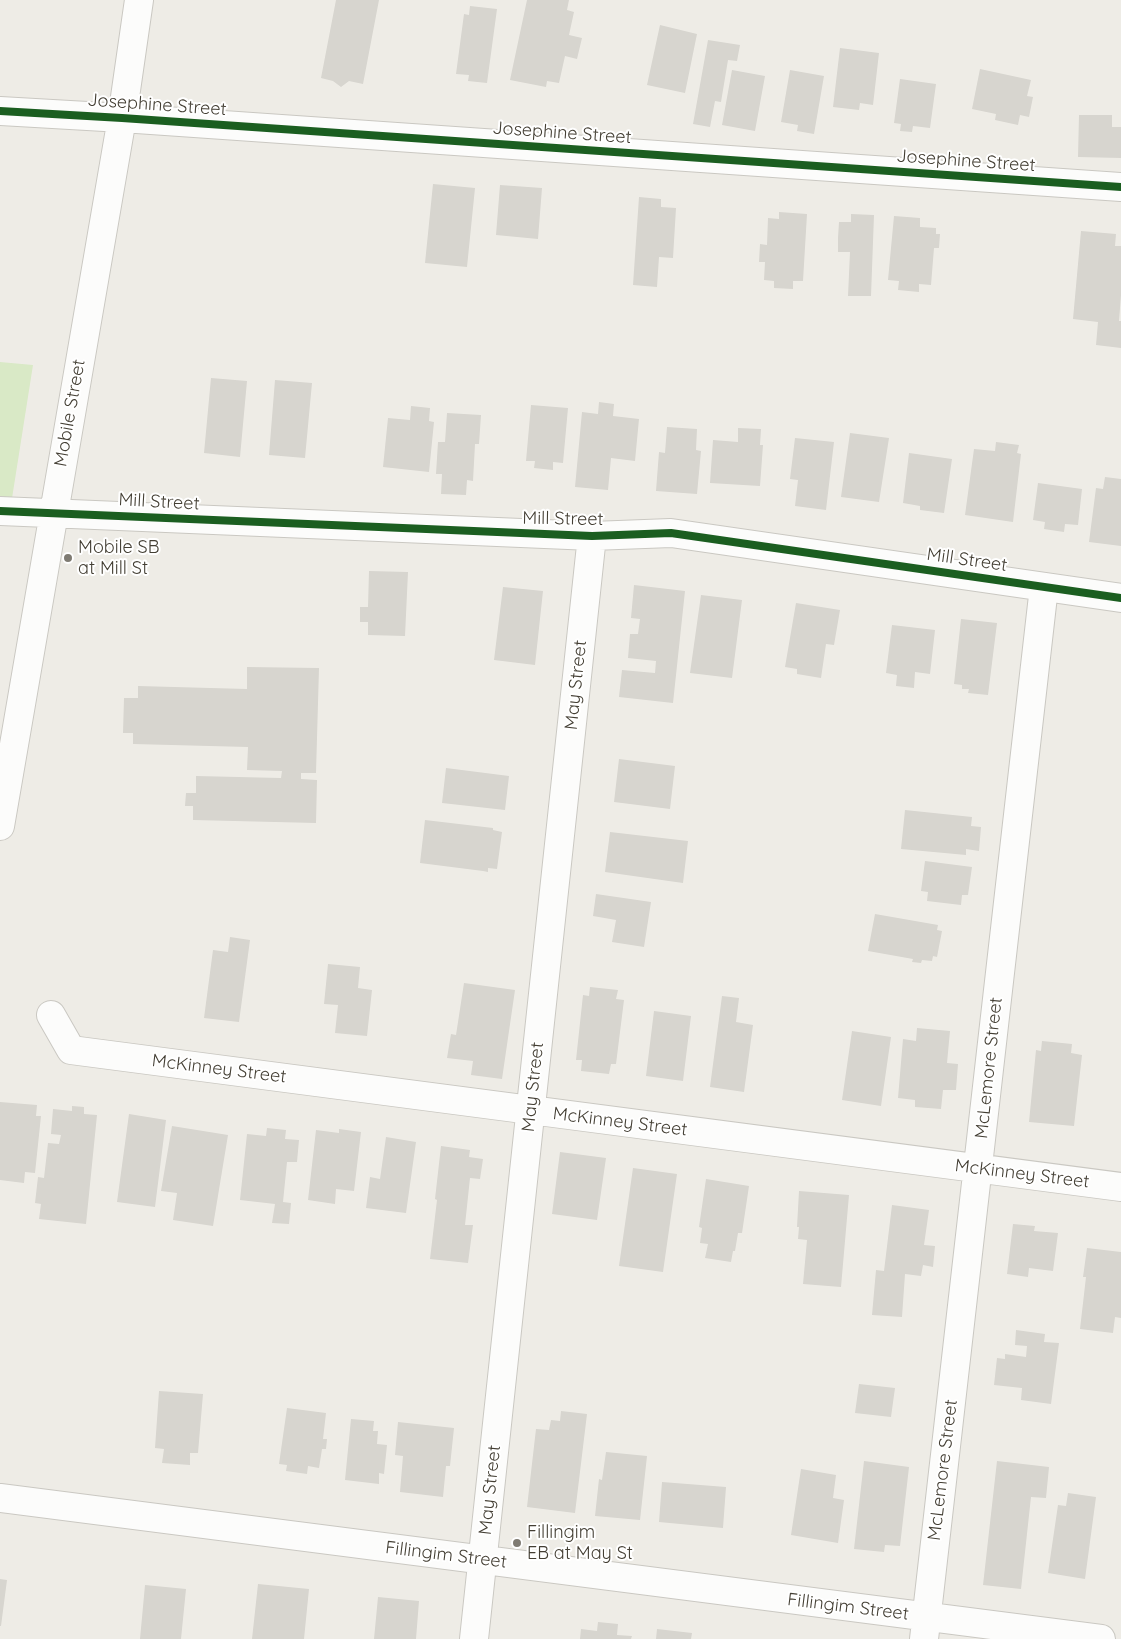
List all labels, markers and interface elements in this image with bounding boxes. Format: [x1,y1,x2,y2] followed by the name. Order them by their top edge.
[87,89,227,121] street label: Josephine Street
[492,117,632,149] street label: Josephine Street
[896,145,1036,177] street label: Josephine Street
[50,358,90,468] street label: Mobile Street
[118,489,200,515] street label: Mill Street
[522,507,604,531] street label: Mill Street
[78,537,159,580] place label: Mobile SB at Mill St
[925,544,1009,576] street label: Mill Street
[62,552,74,564] marker: Mobile SB at Mill St
[561,639,591,731] street label: May Street
[971,996,1007,1140] street label: McLemore Street
[518,1041,548,1133] street label: May Street
[150,1050,288,1088] street label: McKinney Street
[551,1103,689,1141] street label: McKinney Street
[953,1155,1091,1193] street label: McKinney Street
[924,1398,962,1542] street label: McLemore Street
[475,1444,505,1536] street label: May Street
[527,1522,633,1565] place label: Fillingim EB at May St
[384,1537,508,1573] street label: Fillingim Street
[511,1537,523,1549] marker: Fillingim EB at May St
[786,1589,910,1625] street label: Fillingim Street

